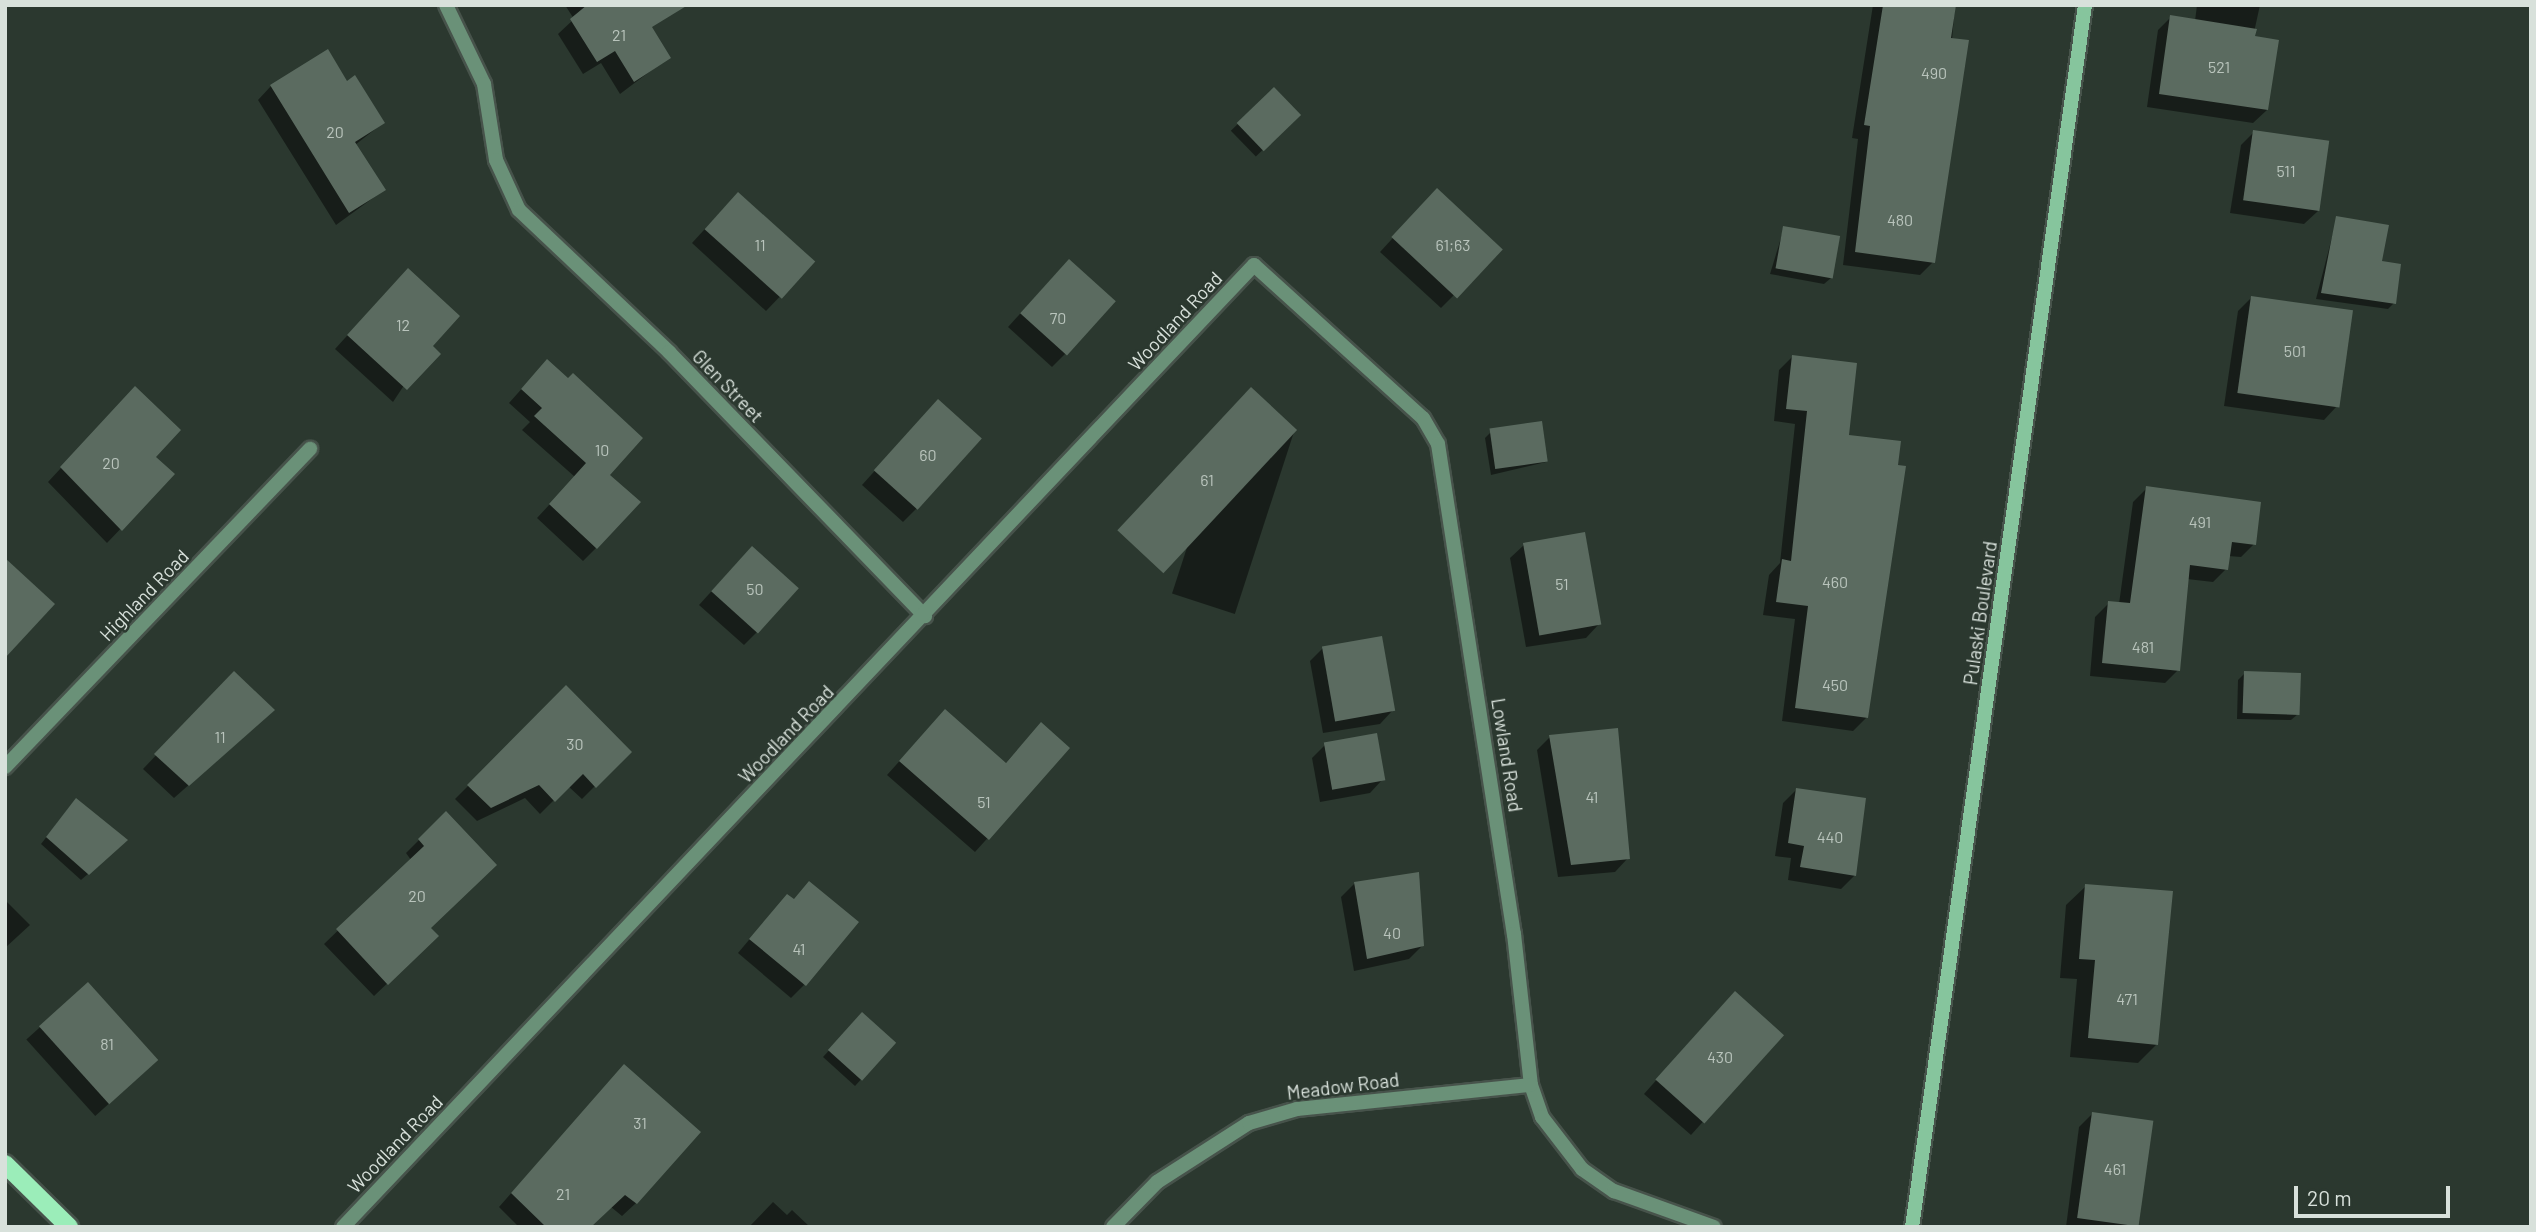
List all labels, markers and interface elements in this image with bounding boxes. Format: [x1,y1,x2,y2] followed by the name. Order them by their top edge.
[612,25,626,45] house number: 21
[2208,57,2230,77] house number: 521
[1921,63,1947,83] house number: 490
[326,122,344,142] house number: 20
[2276,161,2296,181] house number: 511
[1887,210,1913,230] house number: 480
[754,235,766,255] house number: 11
[1435,235,1471,255] house number: 61;63
[1123,267,1227,375] street label: Woodland Road
[1050,308,1066,328] house number: 70
[396,315,410,335] house number: 12
[2284,341,2306,361] house number: 501
[688,345,768,427] street label: Glen Street
[595,440,609,460] house number: 10
[919,445,937,465] house number: 60
[102,453,120,473] house number: 20
[1200,470,1214,490] house number: 61
[2189,512,2211,532] house number: 491
[1959,540,2001,686] street label: Pulaski Boulevard
[95,545,193,645] street label: Highland Road
[1822,572,1848,592] house number: 460
[1555,574,1569,594] house number: 51
[746,579,764,599] house number: 50
[2132,637,2154,657] house number: 481
[1822,675,1848,695] house number: 450
[734,680,838,788] street label: Woodland Road
[1487,696,1527,814] street label: Lowland Road
[214,727,226,747] house number: 11
[566,734,584,754] house number: 30
[1586,787,1598,807] house number: 41
[977,792,991,812] house number: 51
[1817,827,1843,847] house number: 440
[408,886,426,906] house number: 20
[1383,923,1401,943] house number: 40
[793,939,805,959] house number: 41
[2116,989,2138,1009] house number: 471
[100,1034,114,1054] house number: 81
[1707,1047,1733,1067] house number: 430
[1285,1068,1401,1104] street label: Meadow Road
[343,1090,447,1198] street label: Woodland Road
[633,1113,647,1133] house number: 31
[2104,1159,2126,1179] house number: 461
[2298,1172,2454,1216] scale bar
[556,1184,570,1204] house number: 21
[2307,1185,2352,1210] text: 20 m

